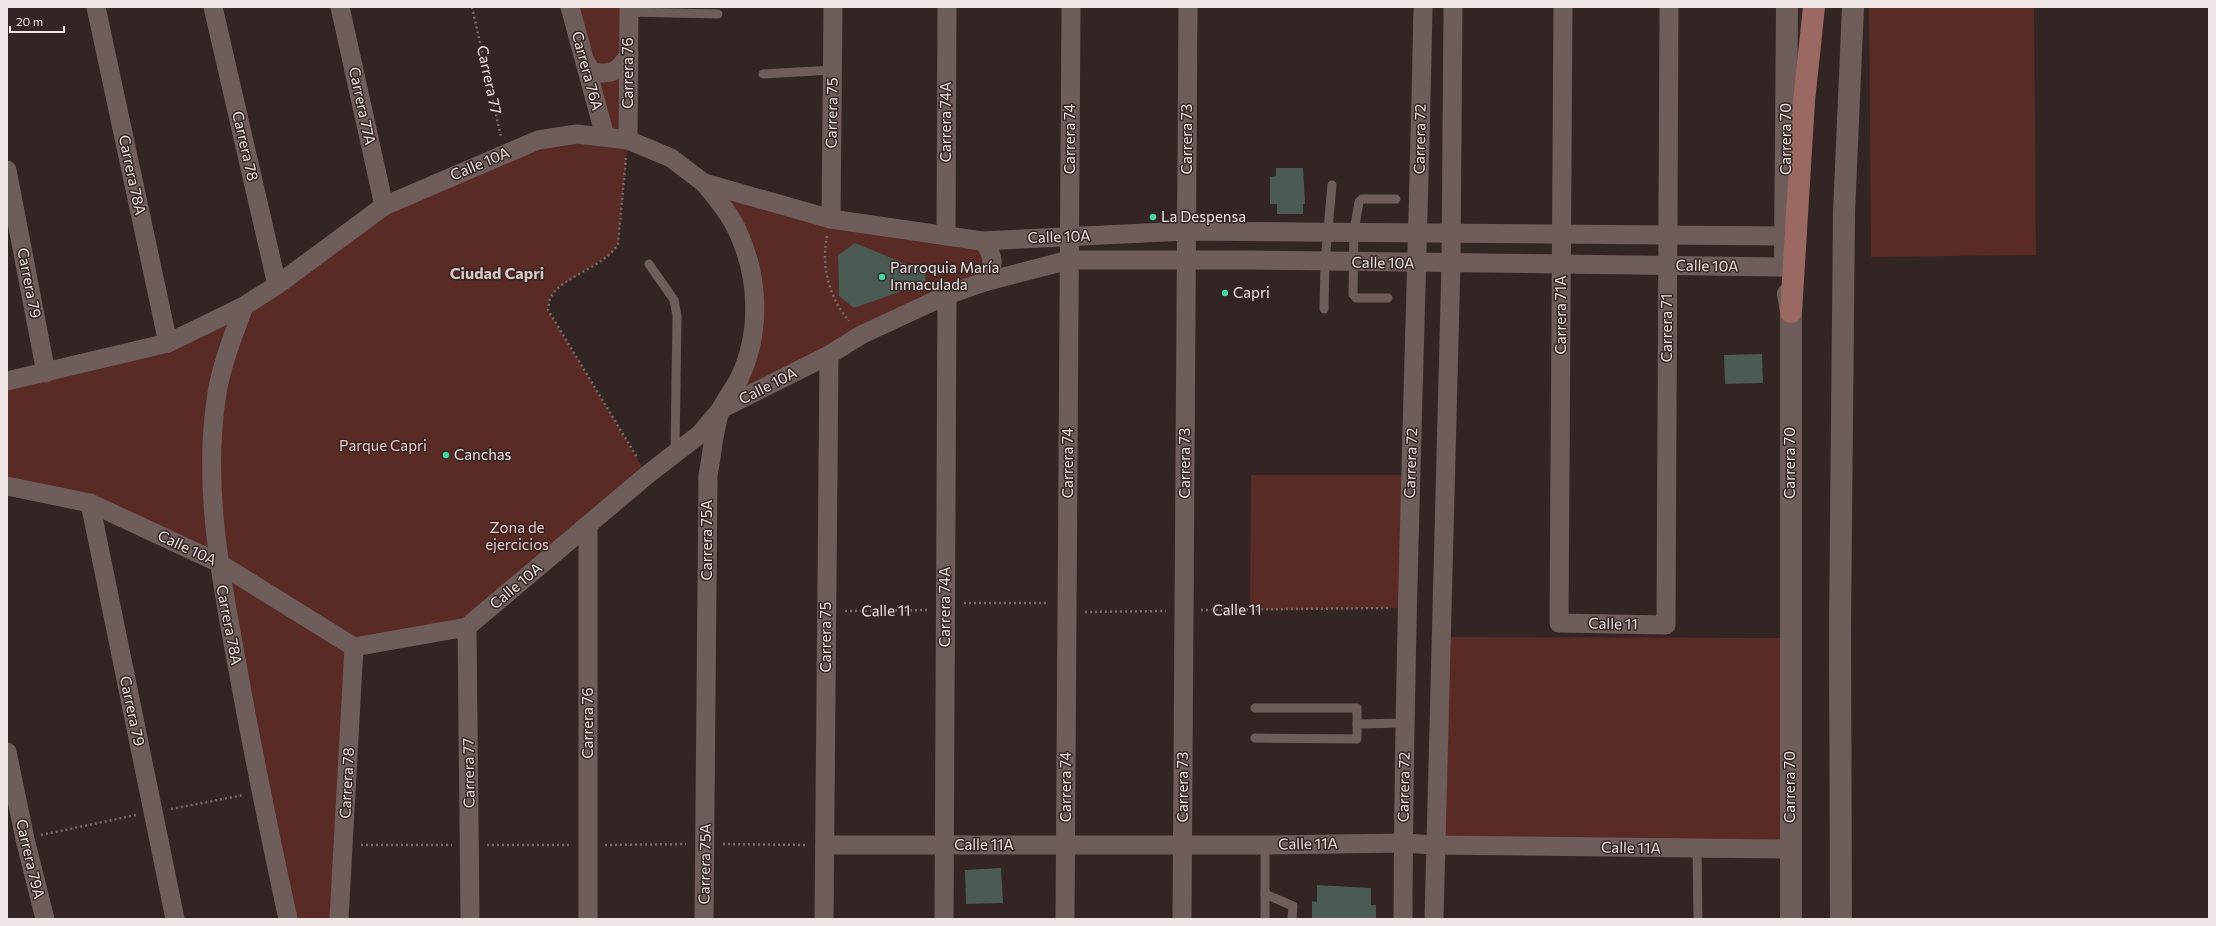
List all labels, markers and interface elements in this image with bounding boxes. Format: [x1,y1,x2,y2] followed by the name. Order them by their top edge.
[10,8,64,34] scale bar
[16,14,43,28] text: 20 m
[569,29,607,112] street label: Carrera 76A
[618,37,636,109] street label: Carrera 76
[474,44,506,116] street label: Carrera 77
[346,65,380,146] street label: Carrera 77A
[821,77,841,149] street label: Carrera 75
[936,82,954,162] street label: Carrera 74A
[1776,103,1794,175] street label: Carrera 70
[1060,104,1078,174] street label: Carrera 74
[1177,104,1195,174] street label: Carrera 73
[1409,104,1429,174] street label: Carrera 72
[229,109,263,183] street label: Carrera 78
[116,133,150,216] street label: Carrera 78A
[447,143,512,184] street label: Calle 10A
[1161,207,1246,225] place label: La Despensa
[1148,212,1158,222] marker: La Despensa
[1027,226,1091,246] street label: Calle 10A
[14,246,46,320] street label: Carrera 79
[1351,252,1415,272] street label: Calle 10A
[1675,255,1739,275] street label: Calle 10A
[890,258,999,293] place label: Parroquia María Inmaculada
[450,263,544,282] district label: Ciudad Capri
[877,272,887,282] marker: Parroquia María Inmaculada
[1551,275,1569,355] street label: Carrera 71A
[1233,283,1270,301] place label: Capri
[1220,288,1230,298] marker: Capri
[1657,294,1675,362] street label: Carrera 71
[736,363,800,407] street label: Calle 10A
[1400,427,1420,499] street label: Carrera 72
[1780,427,1798,499] street label: Carrera 70
[1058,428,1076,498] street label: Carrera 74
[1175,428,1193,498] street label: Carrera 73
[339,436,427,454] park label: Parque Capri
[454,445,512,463] place label: Canchas
[441,450,451,460] marker: Canchas
[697,500,715,580] street label: Carrera 75A
[485,518,549,553] park label: Zona de ejercicios
[155,526,220,569] street label: Calle 10A
[486,558,545,612] street label: Calle 10A
[935,567,953,647] street label: Carrera 74A
[213,583,247,666] street label: Carrera 78A
[1212,600,1262,618] street label: Calle 11
[861,601,911,619] street label: Calle 11
[816,602,834,672] street label: Carrera 75
[1588,614,1638,632] street label: Calle 11
[117,674,149,748] street label: Carrera 79
[578,687,596,759] street label: Carrera 76
[458,738,478,808] street label: Carrera 77
[335,747,357,819] street label: Carrera 78
[1780,751,1798,823] street label: Carrera 70
[1056,752,1074,822] street label: Carrera 74
[1173,752,1191,822] street label: Carrera 73
[1393,752,1413,822] street label: Carrera 72
[13,817,49,900] street label: Carrera 79A
[694,823,714,905] street label: Carrera 75A
[1278,833,1338,853] street label: Calle 11A
[954,835,1014,853] street label: Calle 11A
[1601,837,1661,857] street label: Calle 11A

